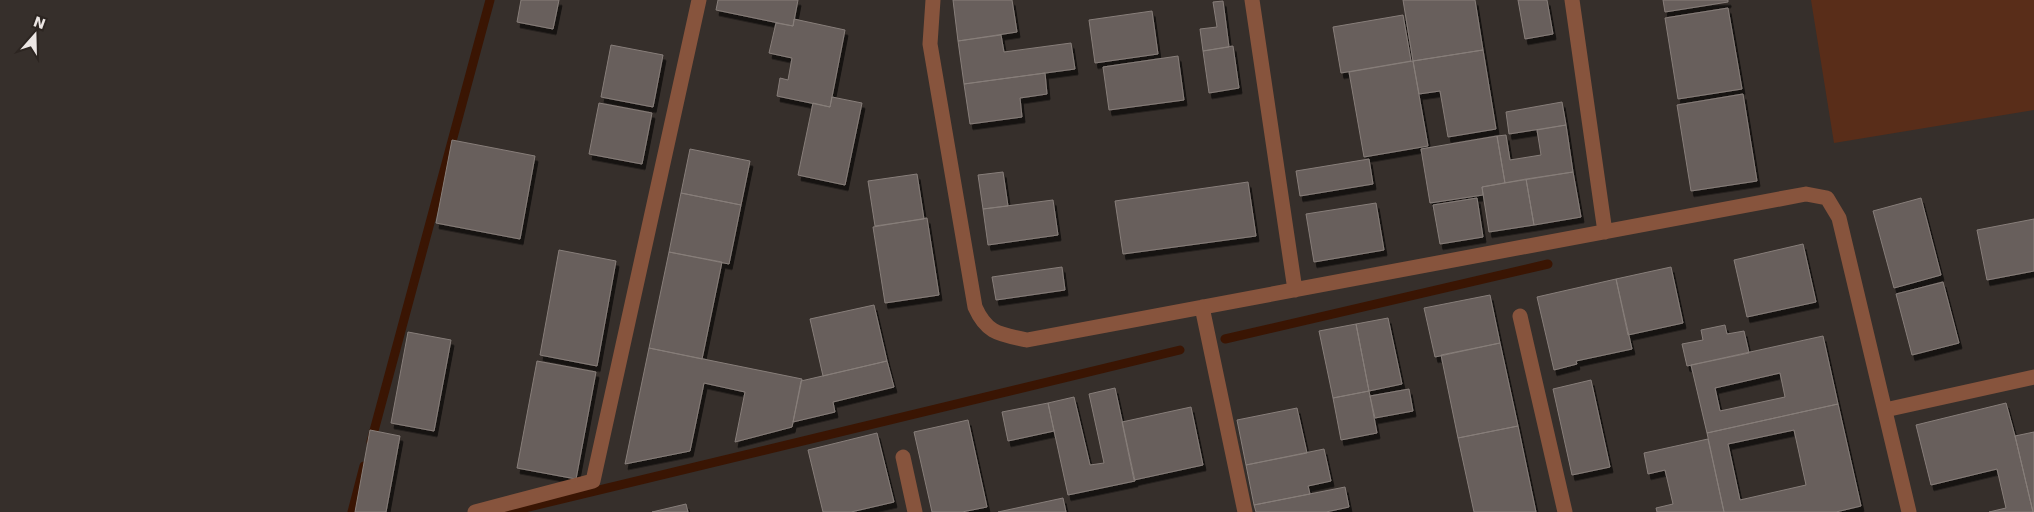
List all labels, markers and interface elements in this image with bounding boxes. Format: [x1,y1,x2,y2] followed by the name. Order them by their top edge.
[10,10,60,60] north arrow
[31,13,48,32] text: N

